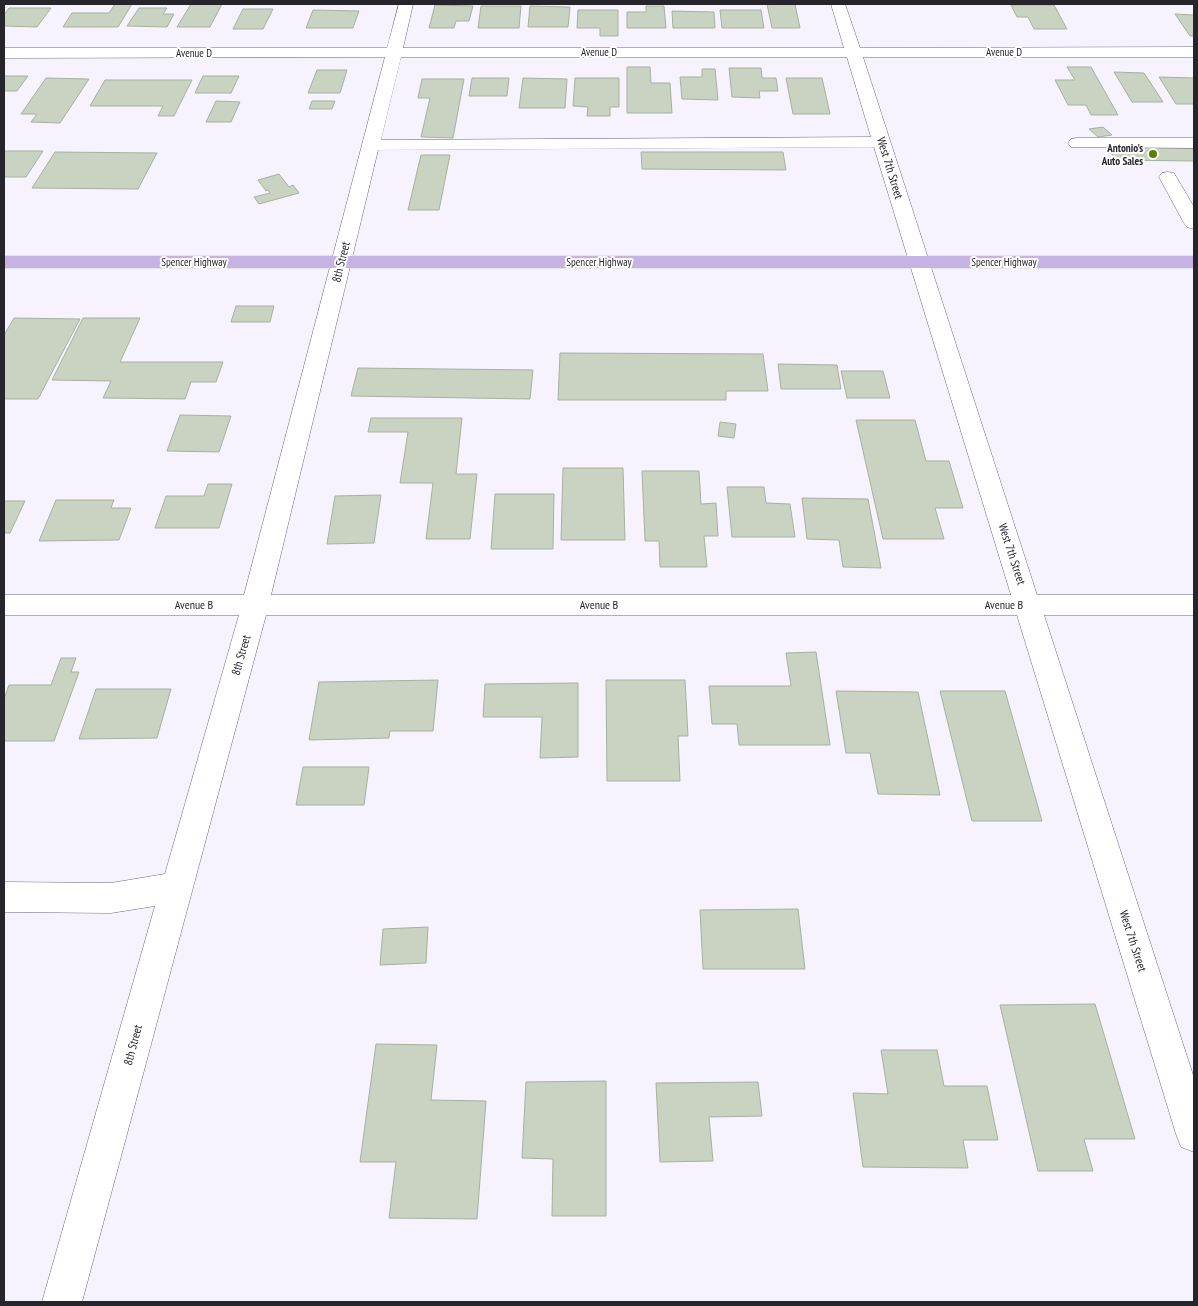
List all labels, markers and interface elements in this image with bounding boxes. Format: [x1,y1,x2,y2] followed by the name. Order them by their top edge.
[581,45,617,59] street label: Avenue D
[986,45,1022,59] street label: Avenue D
[176,46,212,60] street label: Avenue D
[874,135,907,201] street label: West 7th Street
[1101,141,1143,168] place label: Antonio's Auto Sales
[1147,148,1159,160] marker: Antonio's Auto Sales
[328,239,353,284] street label: 8th Street
[161,255,228,269] street label: Spencer Highway
[566,255,633,269] street label: Spencer Highway
[971,255,1038,269] street label: Spencer Highway
[995,521,1030,587] street label: West 7th Street
[175,597,214,612] street label: Avenue B
[580,597,619,612] street label: Avenue B
[985,597,1024,612] street label: Avenue B
[228,632,254,677] street label: 8th Street
[1116,908,1151,974] street label: West 7th Street
[120,1022,145,1067] street label: 8th Street

